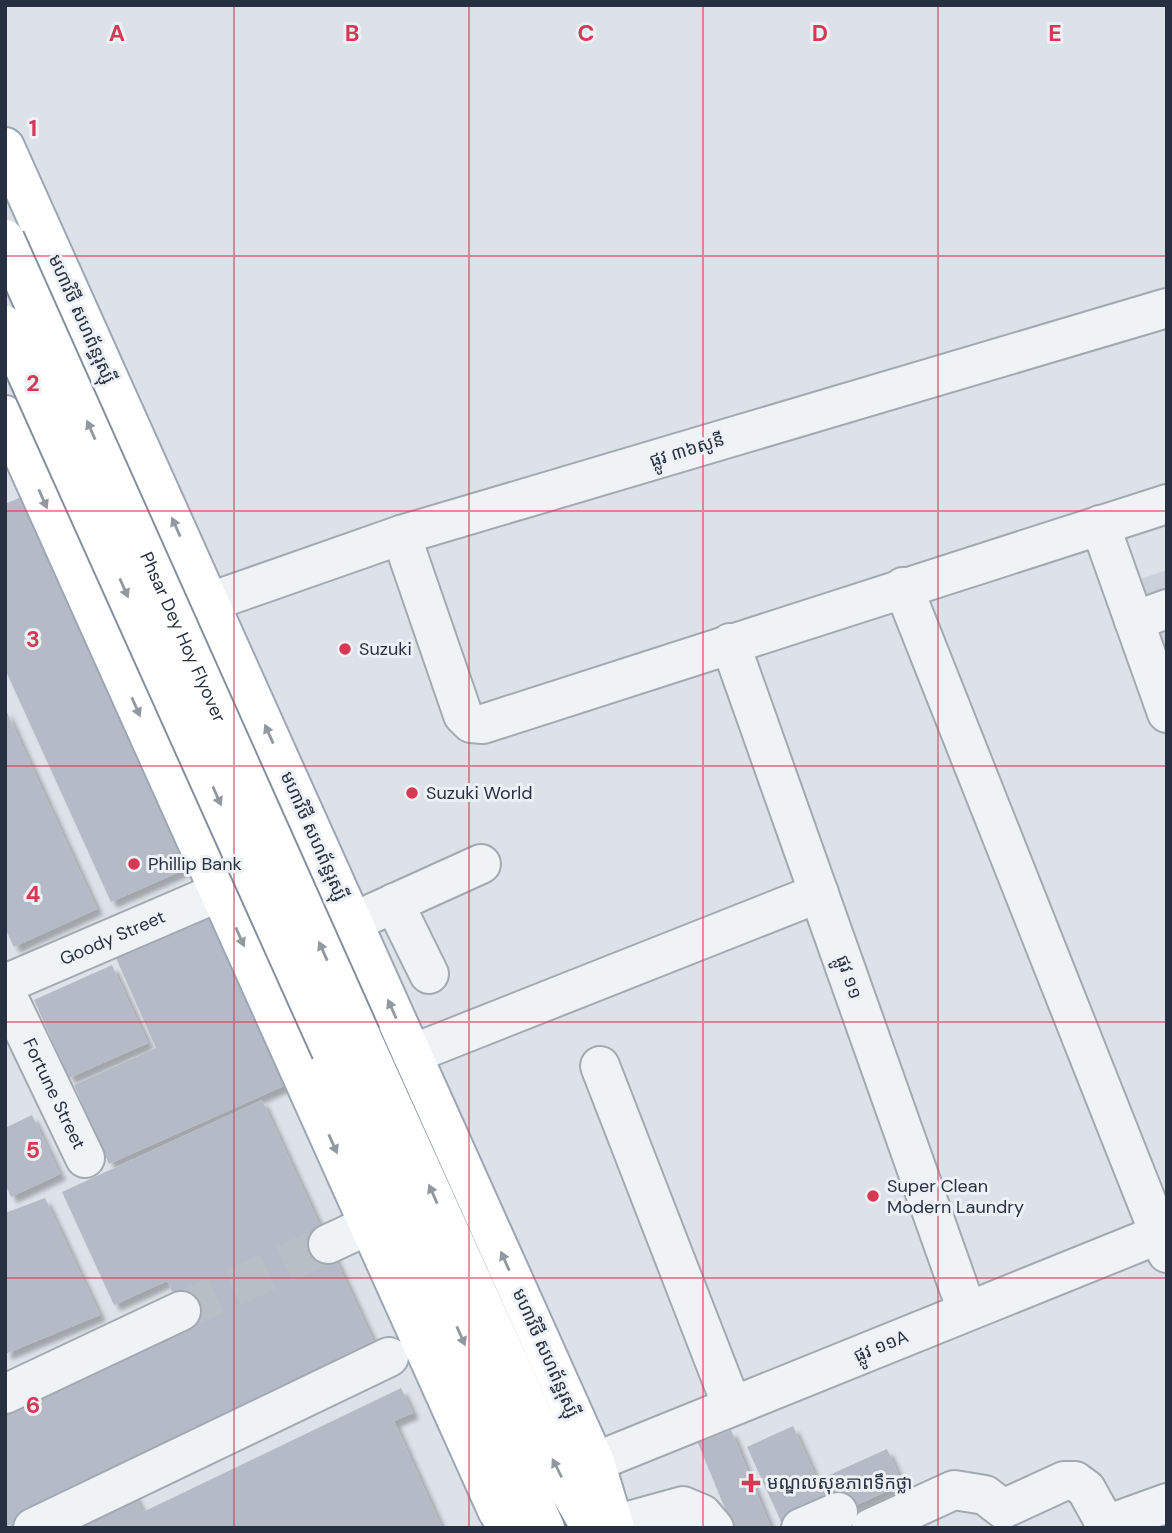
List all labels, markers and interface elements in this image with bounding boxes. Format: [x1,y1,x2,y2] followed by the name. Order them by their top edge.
[109,18,125,48] text: A
[345,18,359,48] text: B
[578,18,594,48] text: C
[812,18,828,48] text: D
[1048,18,1062,48] text: E
[29,113,37,143] text: 1
[38,251,121,389] street label: មហាវិថី សហព័ន្ធរុស្ស៊ី
[26,368,40,398] text: 2
[85,420,97,440] one-way arrow
[647,427,729,477] street label: ផ្លូវ ៣៦សូនី
[37,489,49,509] one-way arrow
[170,516,181,537] one-way arrow
[134,548,231,726] street label: Phsar Dey Hoy Flyover
[119,578,130,599] one-way arrow
[26,624,40,654] text: 3
[359,637,412,661] place label: Suzuki
[337,641,353,657] marker: Suzuki
[130,697,142,717] one-way arrow
[263,724,275,744] one-way arrow
[270,768,353,906] street label: មហាវិថី សហព័ន្ធរុស្ស៊ី
[426,781,533,805] place label: Suzuki World
[404,785,420,801] marker: Suzuki World
[211,786,223,806] one-way arrow
[148,852,242,876] place label: Phillip Bank
[126,856,142,872] marker: Phillip Bank
[26,879,41,909] text: 4
[56,905,169,971] street label: Goody Street
[235,926,246,947] one-way arrow
[317,941,329,961] one-way arrow
[826,952,868,1004] street label: ផ្លូវ ១១
[386,999,398,1019] one-way arrow
[17,1034,91,1153] street label: Fortune Street
[327,1134,339,1154] one-way arrow
[26,1135,40,1165] text: 5
[887,1174,1024,1219] place label: Super Clean Modern Laundry
[427,1184,439,1204] one-way arrow
[865,1188,881,1204] marker: Super Clean Modern Laundry
[499,1251,511,1271] one-way arrow
[502,1285,585,1423] street label: មហាវិថី សហព័ន្ធរុស្ស៊ី
[850,1324,914,1372] street label: ផ្លូវ ១១A
[455,1326,466,1346] one-way arrow
[26,1390,40,1420] text: 6
[551,1458,562,1478] one-way arrow
[767,1471,912,1495] place label: មណ្ឌលសុខភាពទឹកថ្លា
[741,1473,761,1493] marker: មណ្ឌលសុខភាពទឹកថ្លា

